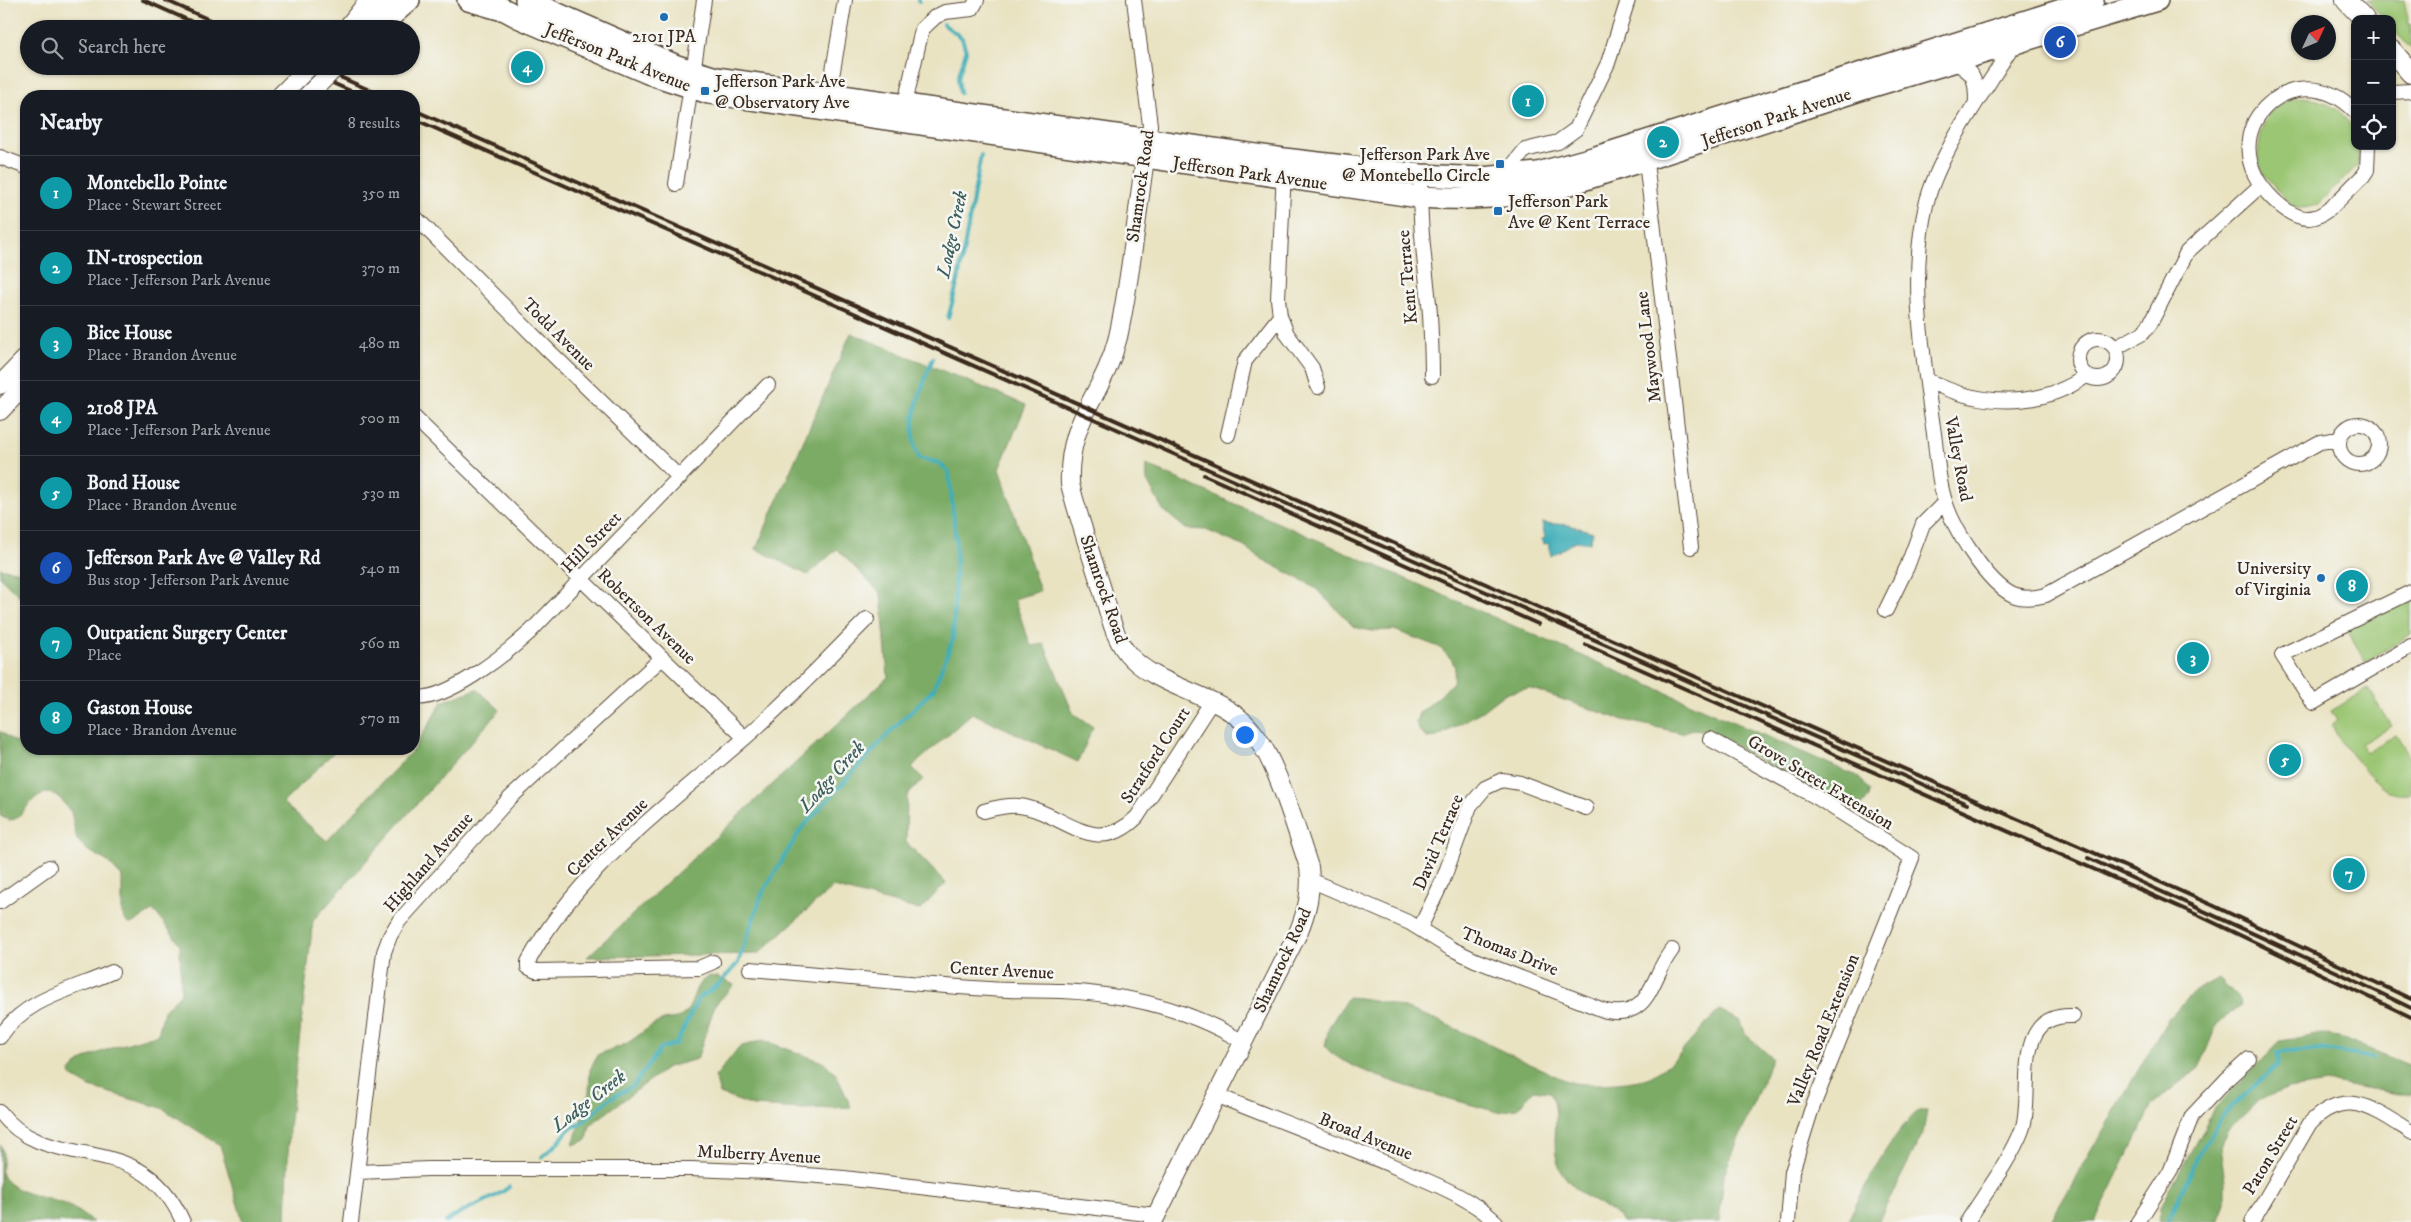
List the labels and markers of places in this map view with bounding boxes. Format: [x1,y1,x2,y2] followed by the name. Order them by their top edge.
[658,11,670,23] marker: 2101 JPA
[2044,23,2076,61] pin: 6
[632,26,697,48] place label: 2101 JPA
[511,48,543,86] pin: 4
[713,71,850,114] place label: Jefferson Park Ave @ Observatory Ave
[1512,82,1544,120] pin: 1
[699,85,711,97] marker: Jefferson Park Ave @ Observatory Ave
[1647,123,1679,161] pin: 2
[1342,144,1490,187] place label: Jefferson Park Ave @ Montebello Circle
[1494,158,1506,170] marker: Jefferson Park Ave @ Montebello Circle
[1506,191,1650,234] place label: Jefferson Park Ave @ Kent Terrace
[1492,205,1504,217] marker: Jefferson Park Ave @ Kent Terrace
[2235,558,2311,601] place label: University of Virginia
[2336,567,2368,605] pin: 8
[2315,572,2327,584] marker: University of Virginia
[2177,639,2209,677] pin: 3
[2269,741,2301,779] pin: 5
[2333,855,2365,893] pin: 7

